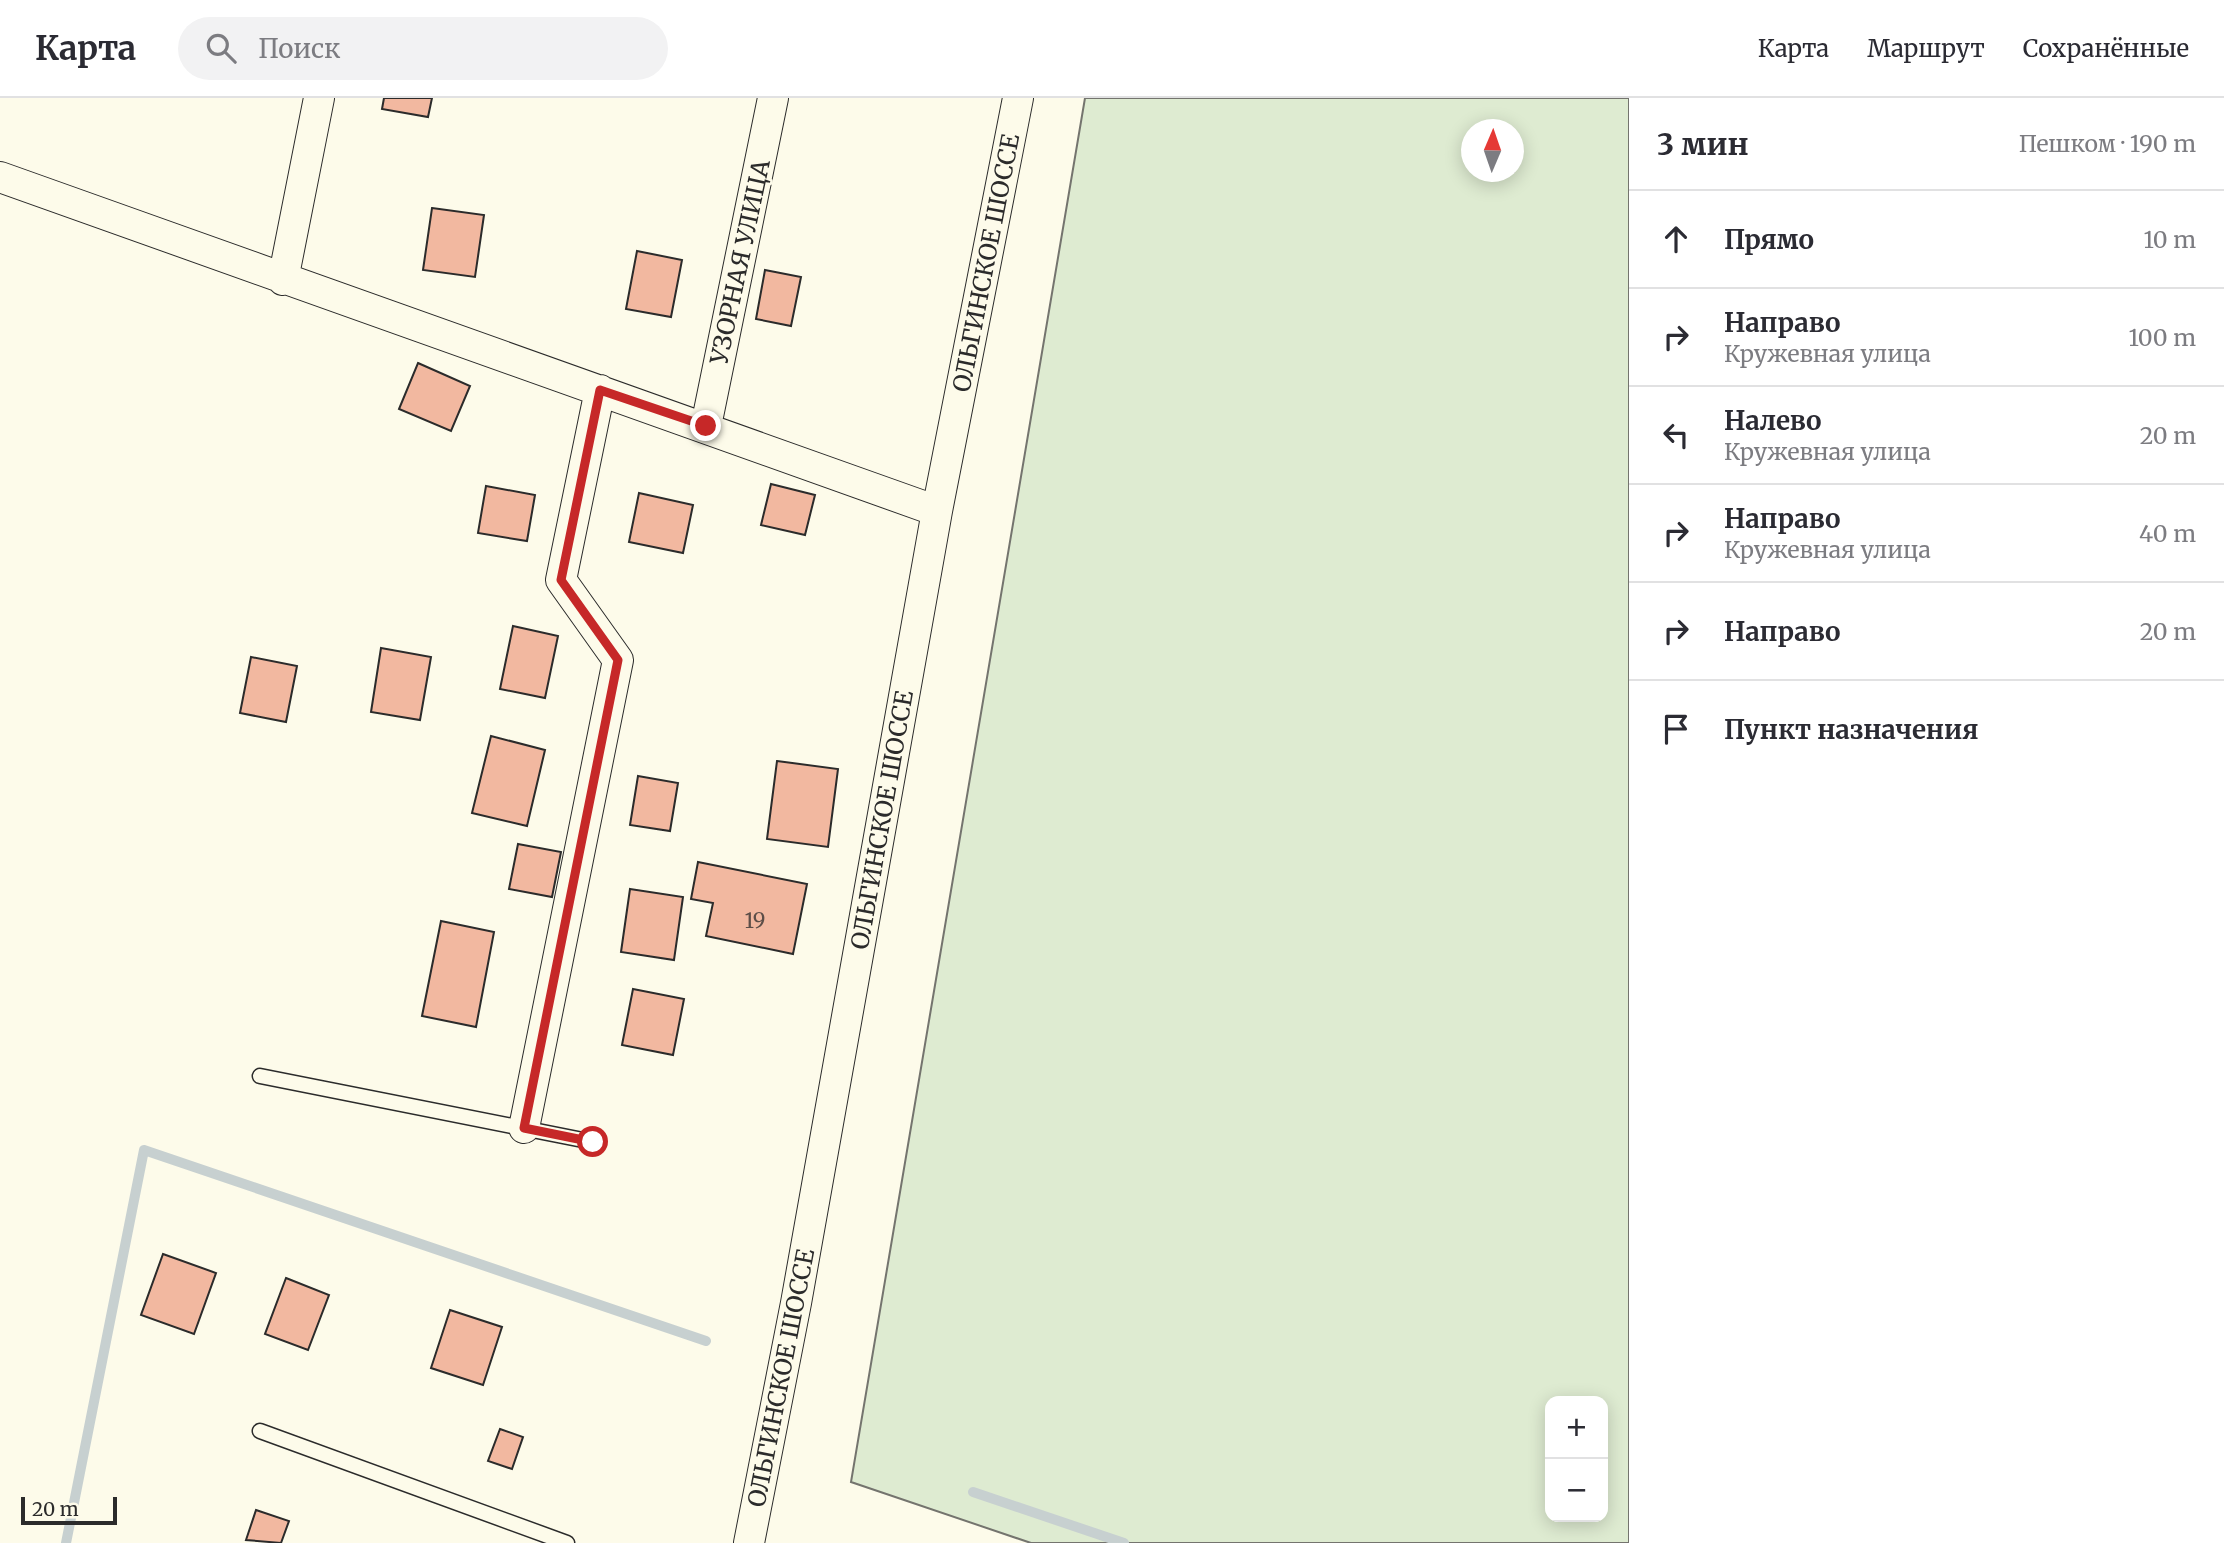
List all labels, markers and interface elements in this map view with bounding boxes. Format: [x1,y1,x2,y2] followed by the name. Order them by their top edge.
[178,17,668,80] search box
[35,28,136,69] text: Карта
[202,29,240,67] icon: search
[258,32,341,65] text: Поиск
[1758,33,1829,64] text: Карта
[1867,33,1985,64] text: Маршрут
[2023,33,2189,64] text: Сохранённые
[1461,119,1524,182] north arrow
[1657,125,1749,163] text: 3 мин
[2019,129,2196,158] text: Пешком · 190 m
[946,131,1026,395] street label: ОЛЬГИНСКОЕ ШОССЕ
[703,156,777,368] street label: УЗОРНАЯ УЛИЦА
[1657,220,1695,258] icon: ahead
[1724,223,1814,256] text: Прямо
[2143,225,2196,254] text: 10 m
[1724,306,1841,339] text: Направо
[1657,318,1695,356] icon: right
[2128,323,2196,352] text: 100 m
[1724,339,1931,368] text: Кружевная улица
[1724,404,1822,437] text: Налево
[690,410,721,441] route end
[1657,416,1695,454] icon: left
[2140,421,2196,450] text: 20 m
[1724,437,1931,466] text: Кружевная улица
[1724,502,1841,535] text: Направо
[1657,514,1695,552] icon: right
[2139,519,2196,548] text: 40 m
[1724,535,1931,564] text: Кружевная улица
[1657,612,1695,650] icon: right
[1724,615,1841,648] text: Направо
[2140,617,2196,646] text: 20 m
[844,687,920,952] street label: ОЛЬГИНСКОЕ ШОССЕ
[1657,710,1695,748] icon: arrive
[1724,713,1978,746] text: Пункт назначения
[744,907,766,934] house number: 19
[577,1126,608,1157] route start
[741,1246,821,1510] street label: ОЛЬГИНСКОЕ ШОССЕ
[1545,1396,1608,1522] map controls
[1545,1396,1608,1459] button: +
[1545,1459,1608,1522] button: −
[21,1494,117,1526] scale bar
[32,1497,79,1521] text: 20 m

